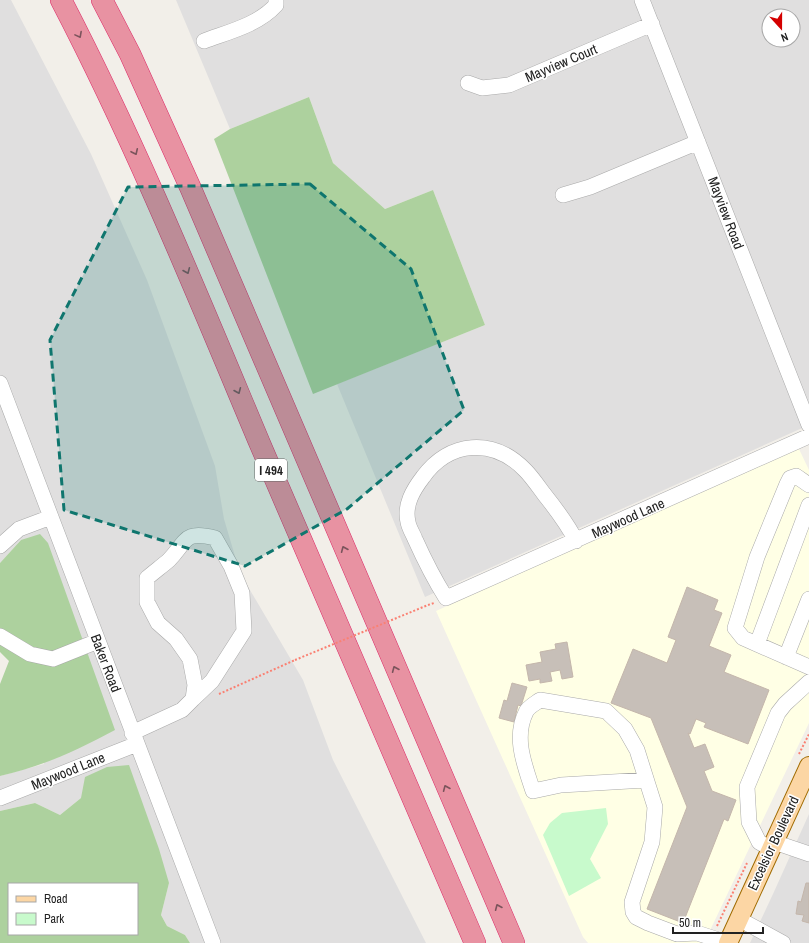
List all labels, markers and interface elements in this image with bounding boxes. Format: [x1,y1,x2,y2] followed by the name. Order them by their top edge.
[761,8,801,48] north arrow
[74,30,82,38] one-way arrow
[779,30,790,45] text: N
[522,40,600,86] street label: Mayview Court
[130,147,138,155] one-way arrow
[704,174,748,252] street label: Mayview Road
[182,266,190,274] one-way arrow
[233,386,241,394] one-way arrow
[255,459,287,481] road number: I 494
[589,494,667,542] street label: Maywood Lane
[341,545,349,552] one-way arrow
[87,631,125,695] street label: Baker Road
[392,665,400,673] one-way arrow
[29,748,107,794] street label: Maywood Lane
[443,785,451,792] one-way arrow
[743,793,803,893] street label: Excelsior Boulevard
[8,883,138,935] legend
[44,891,68,907] text: Road
[495,904,503,912] one-way arrow
[673,909,763,935] scale bar
[44,911,64,927] text: Park
[679,915,701,931] text: 50 m

